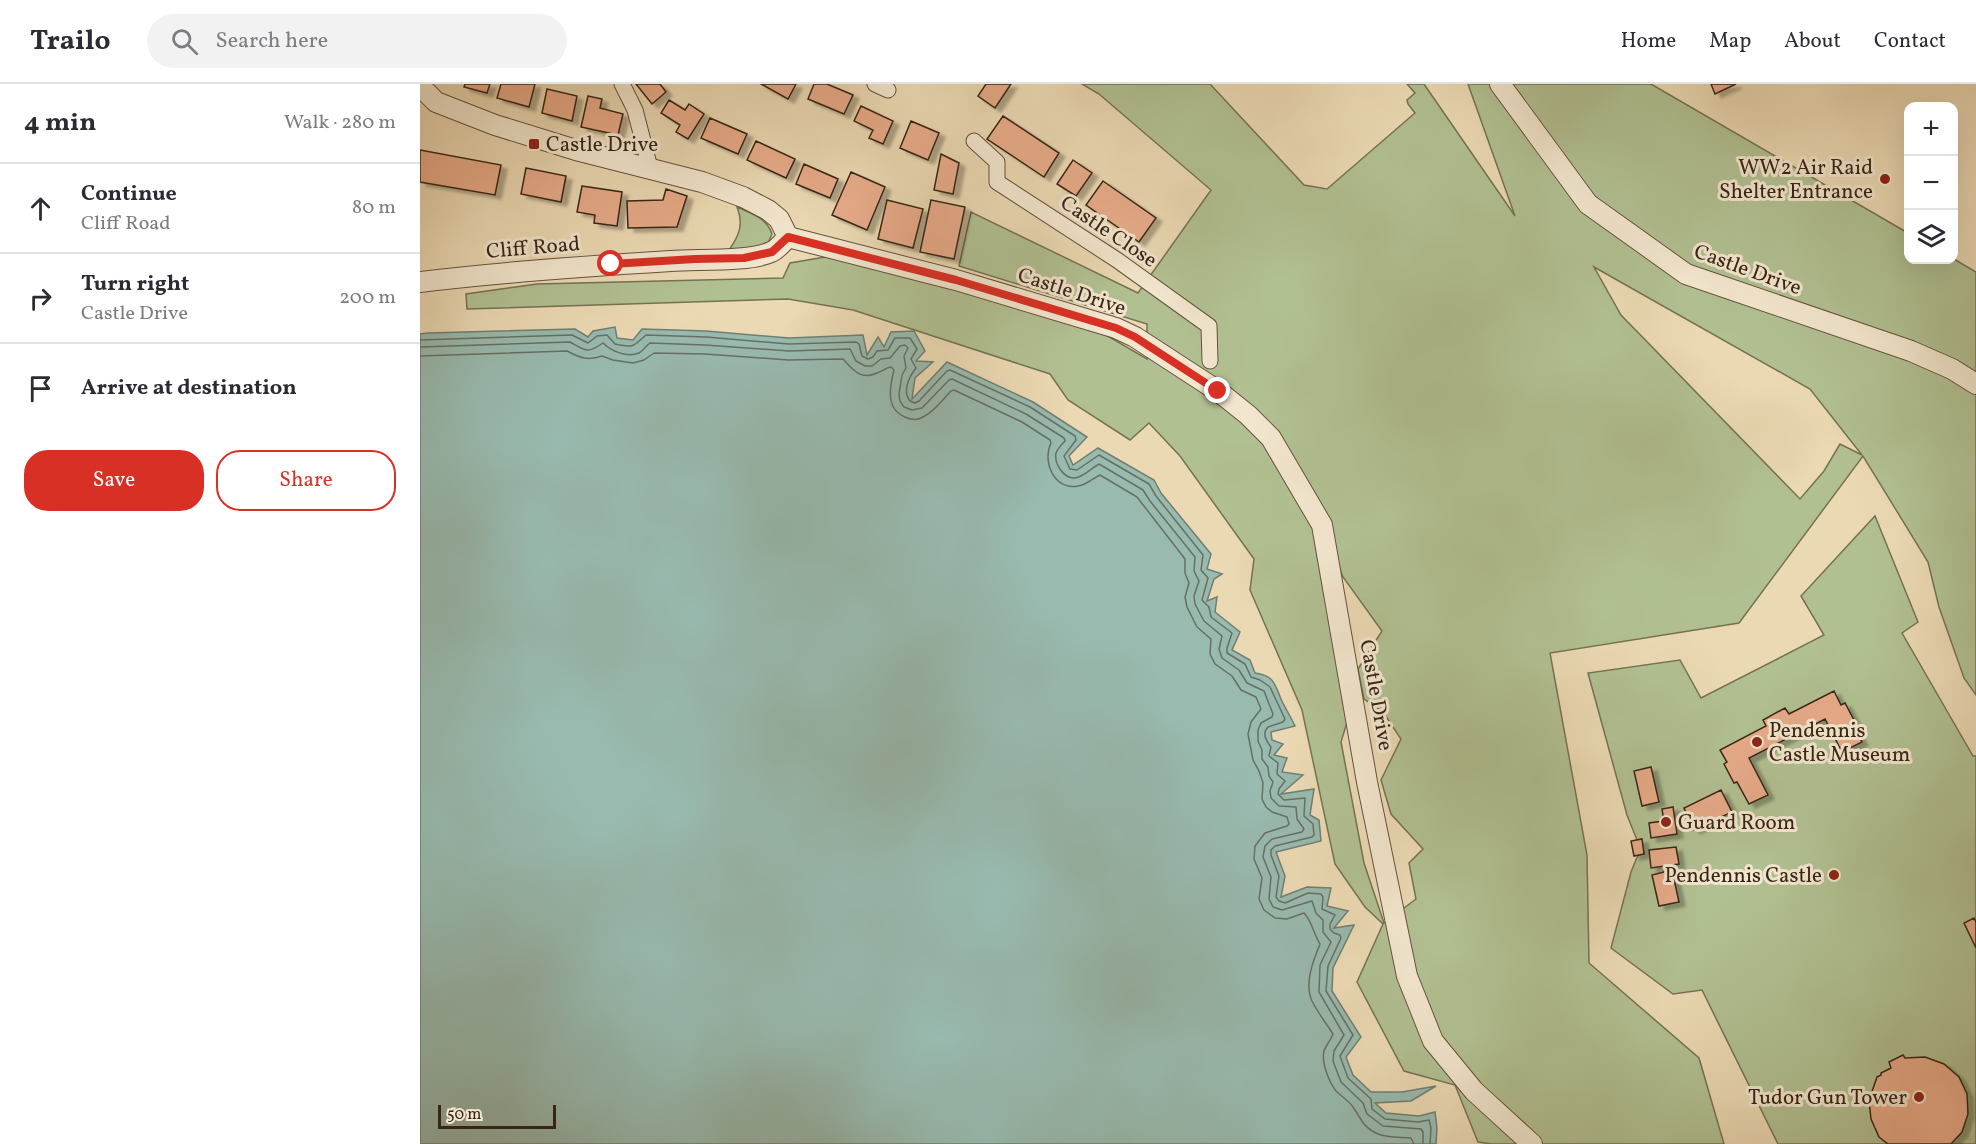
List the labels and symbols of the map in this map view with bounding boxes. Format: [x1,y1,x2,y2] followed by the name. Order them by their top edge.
[546,131,658,160] place label: Castle Drive
[527,137,541,151] marker: Castle Drive
[1719,154,1873,207] place label: WW2 Air Raid Shelter Entrance
[1878,172,1892,186] marker: WW2 Air Raid Shelter Entrance
[1054,189,1162,275] street label: Castle Close
[485,230,581,267] street label: Cliff Road
[1690,238,1805,303] street label: Castle Drive
[597,250,623,276] route start
[1014,261,1129,324] street label: Castle Drive
[1204,377,1230,403] route end
[1351,637,1400,753] street label: Castle Drive
[1769,717,1910,770] place label: Pendennis Castle Museum
[1750,735,1764,749] marker: Pendennis Castle Museum
[1678,809,1795,838] place label: Guard Room
[1659,815,1673,829] marker: Guard Room
[1665,862,1822,891] place label: Pendennis Castle
[1827,868,1841,882] marker: Pendennis Castle
[1748,1084,1907,1113] place label: Tudor Gun Tower
[1912,1090,1926,1104] marker: Tudor Gun Tower
[438,1102,556,1130] scale bar

